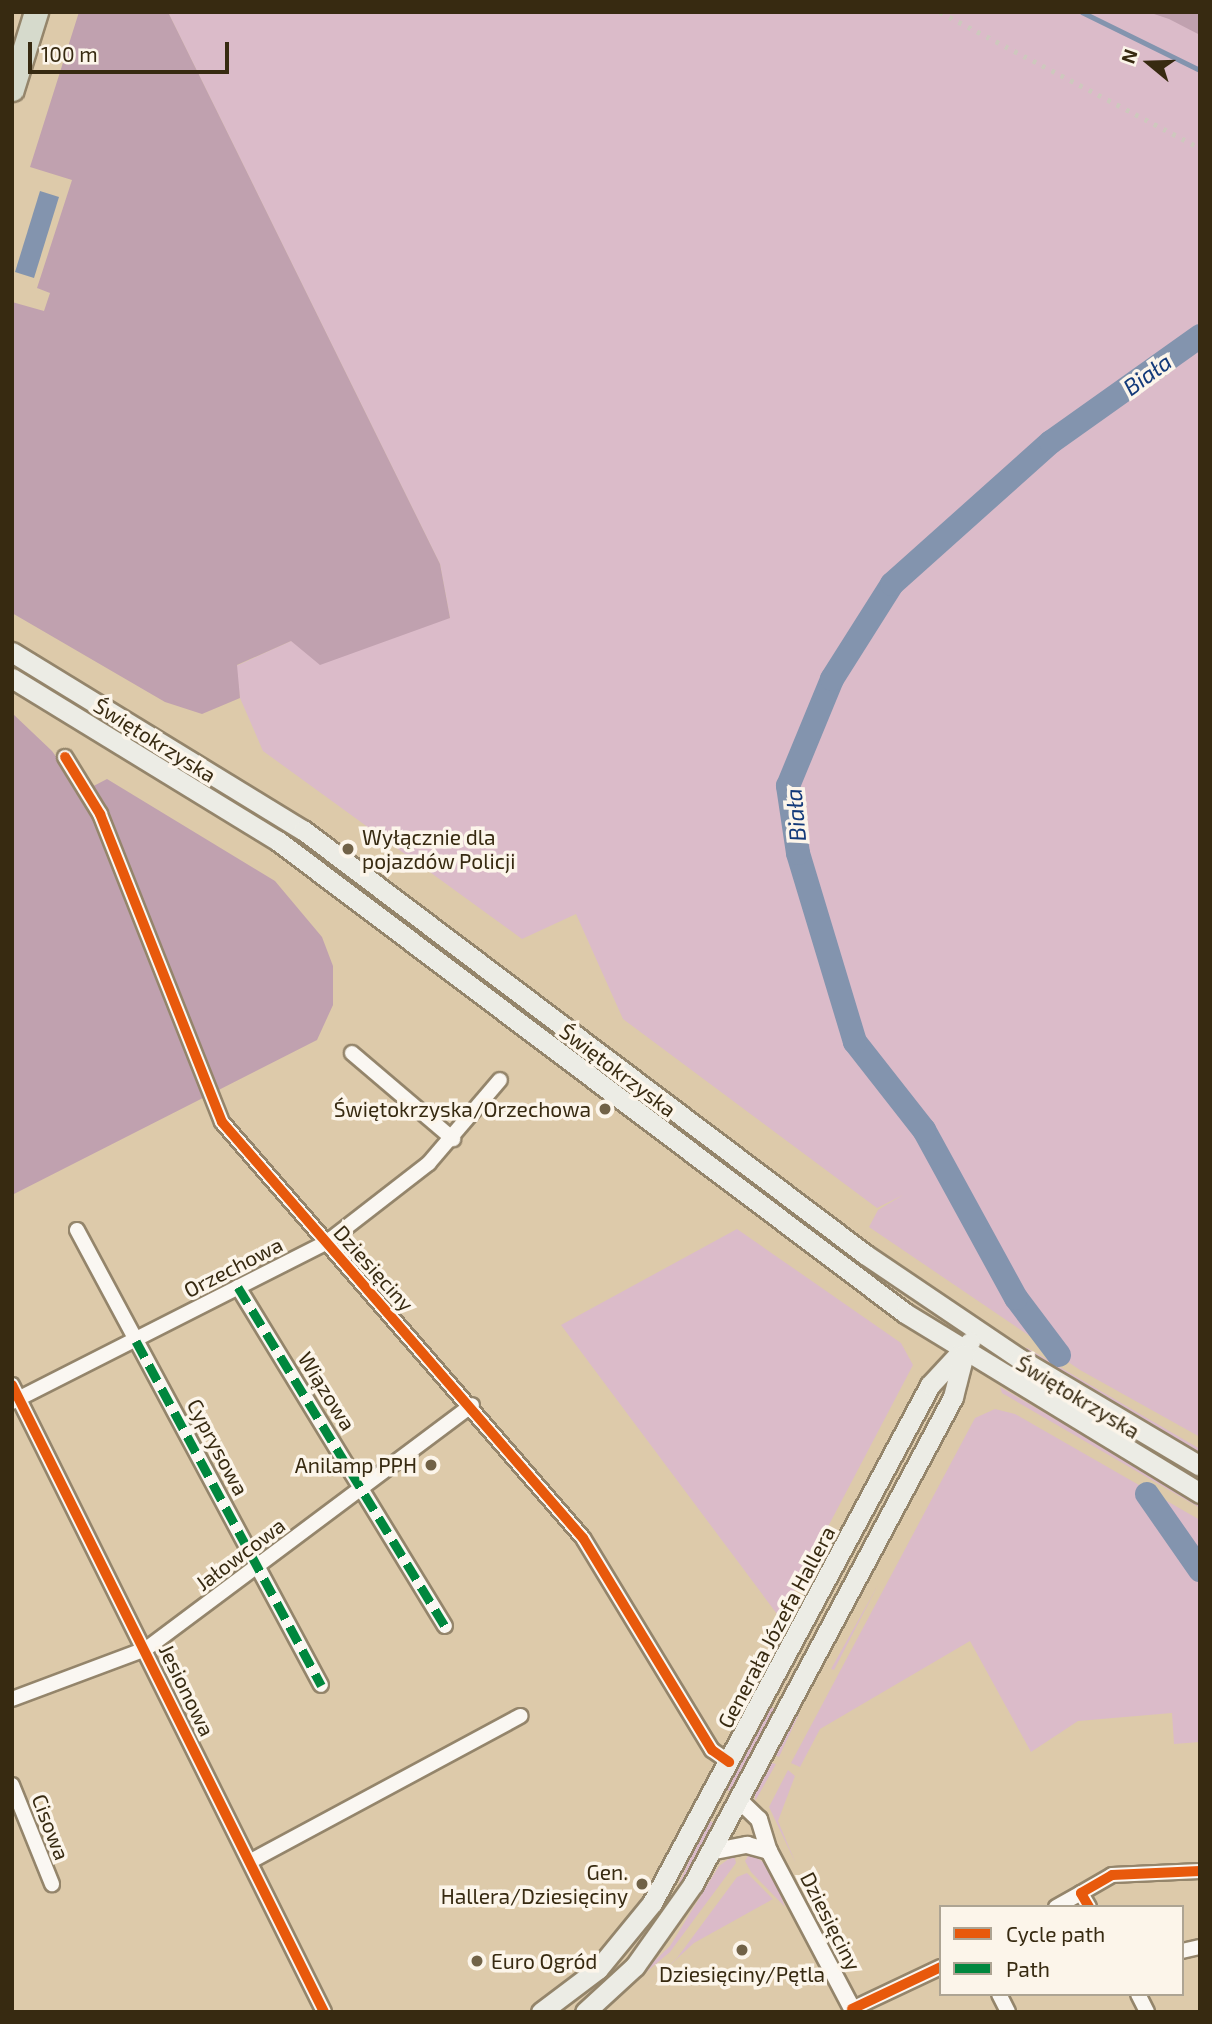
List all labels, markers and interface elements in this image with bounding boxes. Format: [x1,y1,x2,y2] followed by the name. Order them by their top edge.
[32,28,233,72] scale bar
[1114,28,1184,98] north arrow
[41,41,98,66] text: 100 m
[1116,46,1142,66] text: N
[1117,347,1177,401] water label: Biała
[89,692,221,788] street label: Świętokrzyska
[779,787,811,843] water label: Biała
[362,824,516,874] place label: Wyłącznie dla pojazdów Policji
[340,841,356,857] marker: Wyłącznie dla pojazdów Policji
[555,1018,681,1122] street label: Świętokrzyska
[334,1096,591,1122] place label: Świętokrzyska/Orzechowa
[597,1101,613,1117] marker: Świętokrzyska/Orzechowa
[329,1220,419,1316] street label: Dziesięciny
[179,1231,287,1303] street label: Orzechowa
[293,1347,361,1435] street label: Wiązowa
[1012,1350,1144,1444] street label: Świętokrzyska
[182,1394,254,1500] street label: Cyprysowa
[295,1452,417,1478] place label: Anilamp PPH
[423,1457,439,1473] marker: Anilamp PPH
[190,1512,290,1596] street label: Jałowcowa
[712,1522,840,1732] street label: Generała Józefa Hallera
[154,1640,220,1740] street label: Jesionowa
[27,1791,75,1863] street label: Cisowa
[441,1859,628,1909] place label: Gen. Hallera/Dziesięciny
[795,1868,867,1974] street label: Dziesięciny
[634,1876,650,1892] marker: Gen. Hallera/Dziesięciny
[939,1905,1184,1996] legend
[1006,1921,1105,1946] text: Cycle path
[734,1942,750,1958] marker: Dziesięciny/Pętla
[491,1948,597,1974] place label: Euro Ogród
[469,1953,485,1969] marker: Euro Ogród
[1006,1956,1050,1981] text: Path
[659,1961,825,1987] place label: Dziesięciny/Pętla

